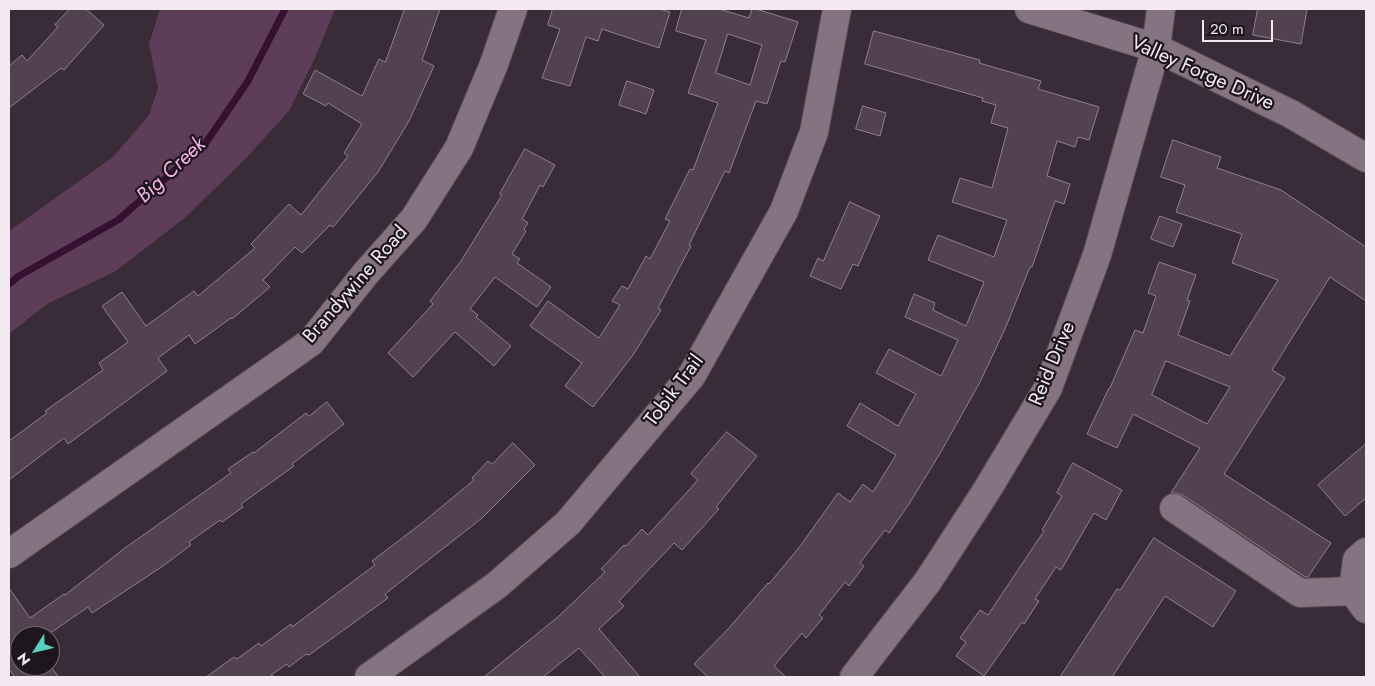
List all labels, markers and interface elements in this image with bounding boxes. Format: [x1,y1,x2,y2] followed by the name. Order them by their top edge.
[1205,10,1276,42] scale bar
[1210,18,1244,40] text: 20 m
[1127,32,1277,116] street label: Valley Forge Drive
[132,133,212,209] water label: Big Creek
[299,221,413,349] street label: Brandywine Road
[1025,319,1081,409] street label: Reid Drive
[640,350,710,432] street label: Tobik Trail
[10,626,60,676] north arrow
[12,649,35,670] text: N

